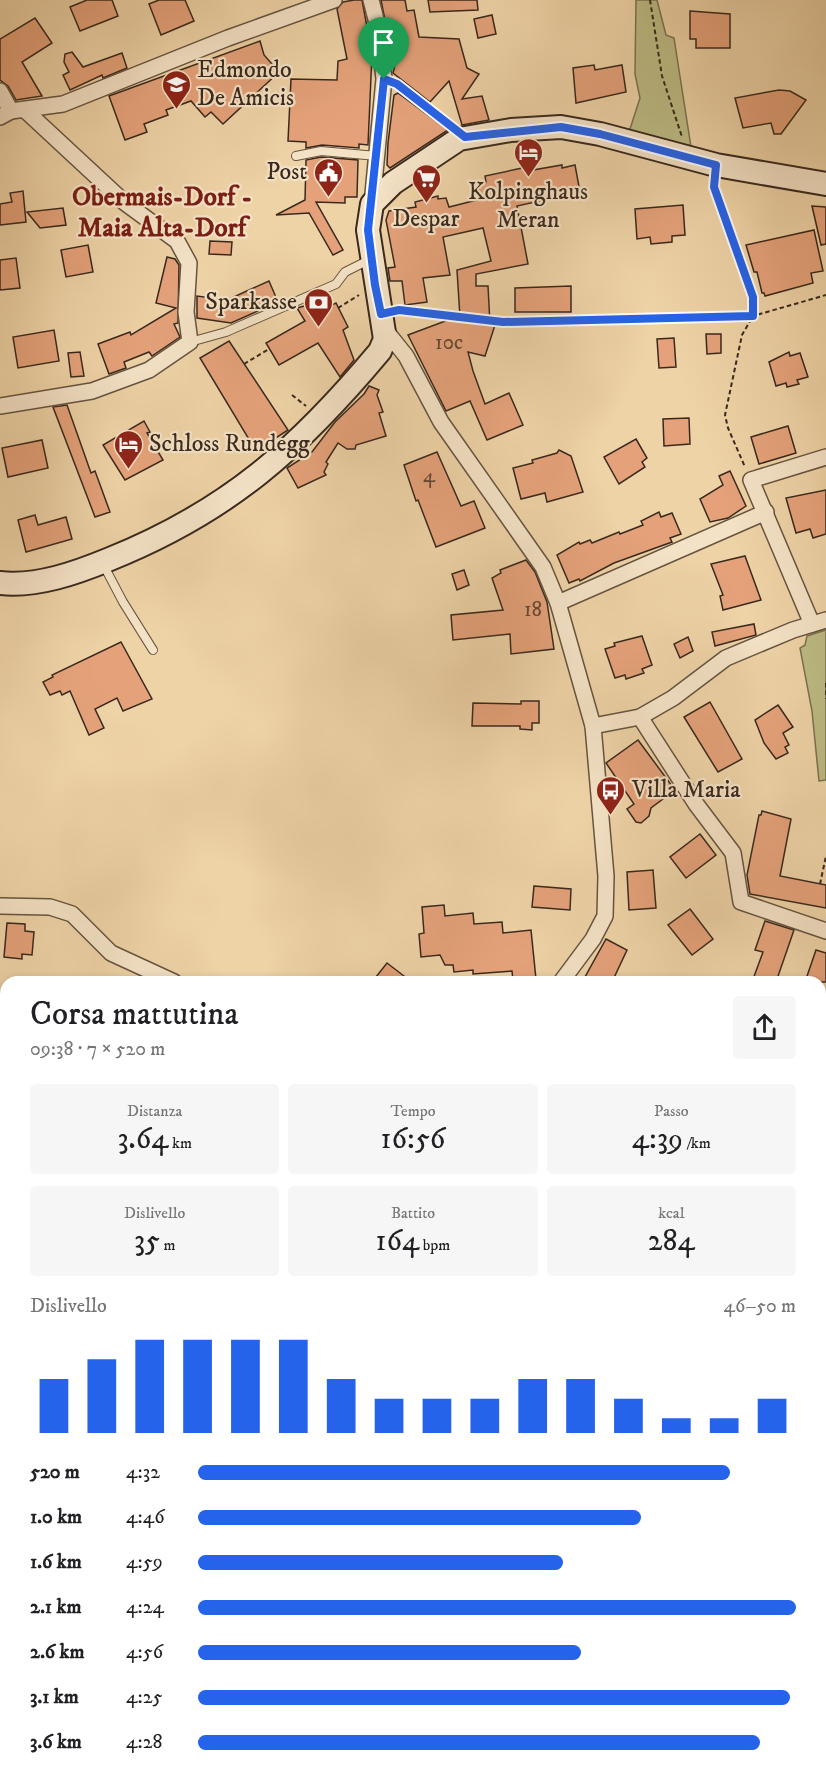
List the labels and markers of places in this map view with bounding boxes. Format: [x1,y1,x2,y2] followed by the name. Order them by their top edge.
[358,17,409,79] pin
[197,55,294,113] place label: Edmondo De Amicis
[160,68,192,110] school or university icon: Edmondo De Amicis
[512,136,544,178] hotel icon: Kolpinghaus Meran
[312,156,344,198] public building icon: Post
[266,157,307,187] place label: Post
[410,162,442,204] supermarket icon: Despar
[468,177,588,235] place label: Kolpinghaus Meran
[392,204,460,234] place label: Despar
[302,286,334,328] bank icon: Sparkasse
[205,287,297,317] place label: Sparkasse
[112,428,144,470] hotel icon: Schloss Rundegg
[149,429,310,459] place label: Schloss Rundegg
[595,774,627,816] bus stop icon: Villa Maria
[631,775,741,805] place label: Villa Maria

